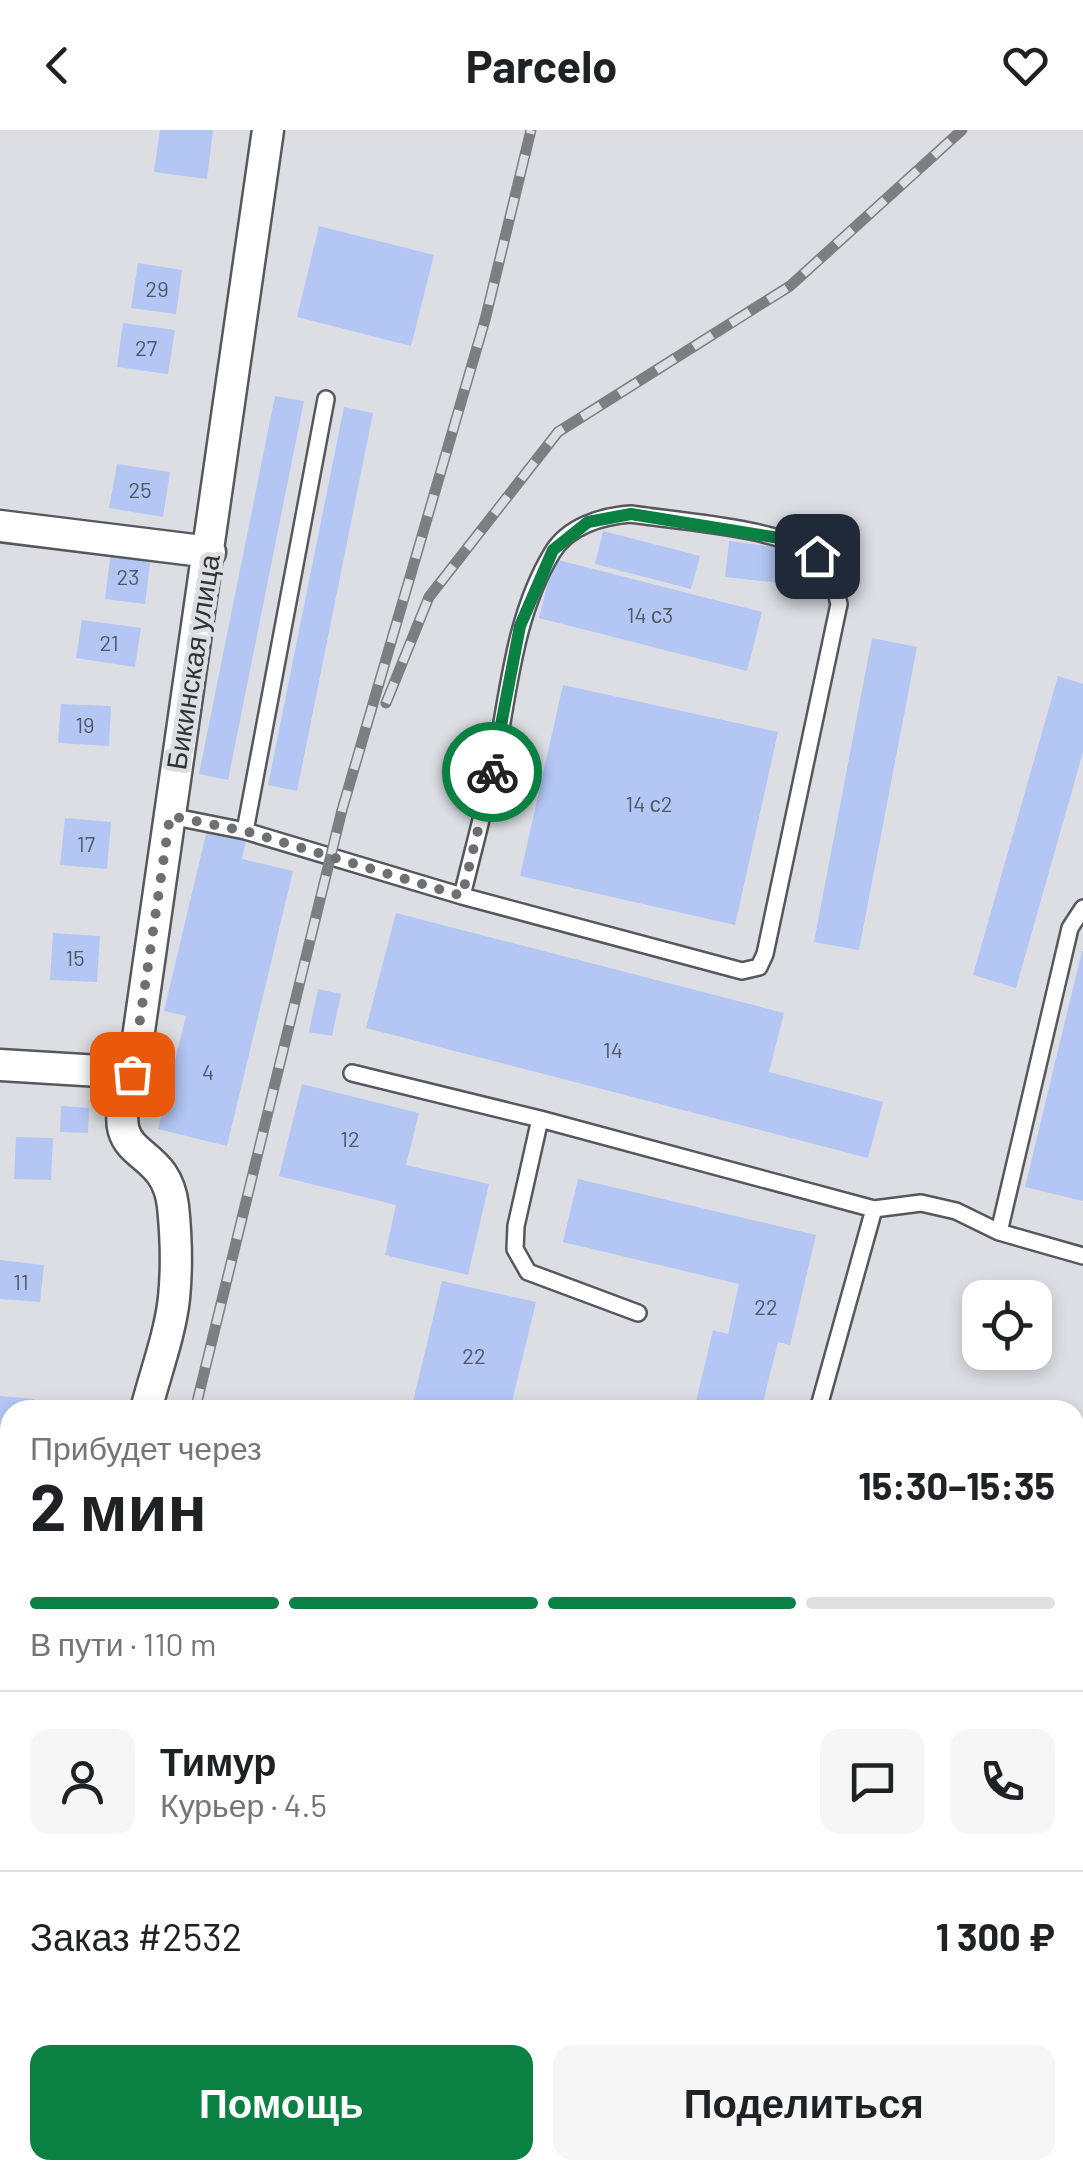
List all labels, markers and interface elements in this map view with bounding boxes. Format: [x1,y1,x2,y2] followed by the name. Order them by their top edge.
[30,38,85,93] icon: back
[466,38,617,92] text: Parcelo
[998,38,1053,93] icon: heart
[145,275,169,301] house number: 29
[135,334,157,360] house number: 27
[128,476,152,502] house number: 25
[775,514,860,599] pin
[790,529,845,584] icon: home
[158,551,226,772] street label: Бикинская улица
[117,563,140,589] house number: 23
[627,601,673,627] house number: 14 с3
[99,629,119,655] house number: 21
[75,711,95,737] house number: 19
[442,722,542,822] courier
[465,745,520,800] icon: bike
[625,790,673,816] house number: 14 с2
[77,830,95,856] house number: 17
[65,944,85,970] house number: 15
[90,1032,175,1117] pin
[603,1036,623,1062] house number: 14
[105,1047,160,1102] icon: bag
[202,1058,214,1084] house number: 4
[340,1125,360,1151] house number: 12
[13,1268,29,1294] house number: 11
[962,1280,1052,1370] map controls
[962,1280,1052,1370] button: locate
[754,1293,778,1319] house number: 22
[462,1342,486,1368] house number: 22
[30,1428,262,1466] text: Прибудет через
[858,1462,1055,1508] text: 15:30–15:35
[30,1466,207,1544] text: 2 мин
[30,1624,217,1662] text: В пути · 110 m
[30,1729,135,1834] button: person
[820,1729,925,1834] button: chat
[950,1729,1055,1834] button: phone
[160,1738,277,1784] text: Тимур
[160,1785,327,1823] text: Курьер · 4.5
[30,1913,242,1959] text: Заказ #2532
[936,1913,1055,1959] text: 1 300 ₽
[30,2045,533,2160] button: Помощь
[553,2045,1055,2160] button: Поделиться

